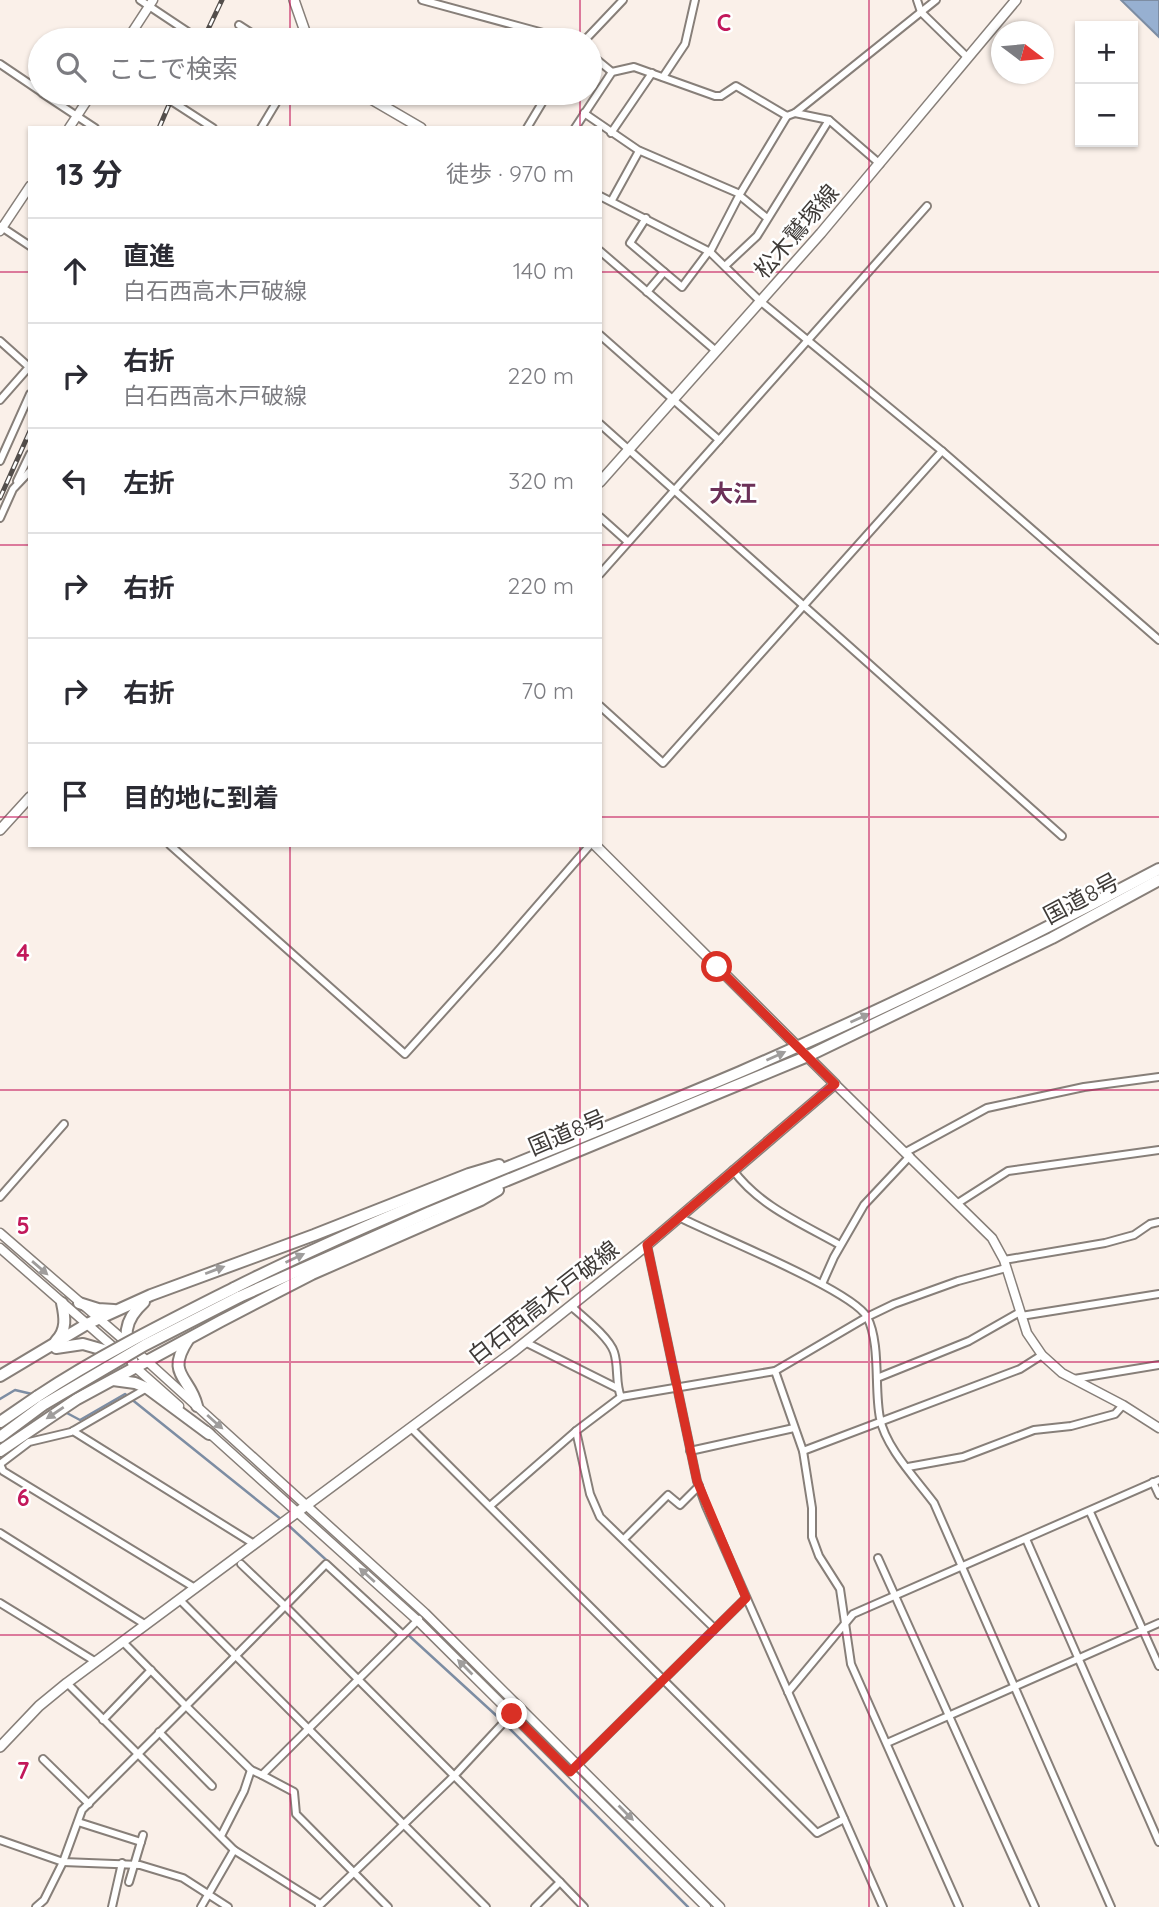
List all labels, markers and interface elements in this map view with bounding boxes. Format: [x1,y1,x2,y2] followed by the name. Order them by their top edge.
[717,8,731,37] text: C
[991,21,1054,84] north arrow
[1075,21,1138,147] map controls
[1075,21,1138,84] button: +
[28,28,602,105] search box
[52,48,90,86] icon: search
[108,52,238,85] text: ここで検索
[1075,84,1138,147] button: −
[56,155,122,193] text: 13 分
[446,159,574,188] text: 徒歩 · 970 m
[747,178,845,284] street label: 松木鷲塚線
[123,239,175,272] text: 直進
[56,252,94,290] icon: ahead
[513,256,574,285] text: 140 m
[123,276,307,305] text: 白石西高木戸破線
[123,344,175,377] text: 右折
[56,357,94,395] icon: right
[508,361,574,390] text: 220 m
[123,381,307,410] text: 白石西高木戸破線
[56,462,94,500] icon: left
[123,466,175,499] text: 左折
[508,466,574,495] text: 320 m
[709,478,757,508] district label: 大江
[56,567,94,605] icon: right
[123,571,175,604] text: 右折
[508,571,574,600] text: 220 m
[56,672,94,710] icon: right
[123,676,175,709] text: 右折
[521,676,574,705] text: 70 m
[56,777,94,815] icon: arrive
[123,781,279,814] text: 目的地に到着
[1038,866,1124,930] street label: 国道8号
[16,938,30,967] text: 4
[701,951,732,982] route start
[850,1012,870,1024] one-way arrow
[766,1050,786,1062] one-way arrow
[524,1103,610,1161] street label: 国道8号
[16,1211,30,1240] text: 5
[462,1234,624,1370] street label: 白石西高木戸破線
[285,1253,306,1264] one-way arrow
[31,1260,48,1275] one-way arrow
[204,1265,225,1276] one-way arrow
[45,1407,65,1420] one-way arrow
[206,1414,224,1430] one-way arrow
[17,1483,29,1512] text: 6
[358,1567,376,1583] one-way arrow
[457,1659,473,1676] one-way arrow
[496,1698,527,1729] route end
[17,1756,30,1785] text: 7
[617,1804,634,1821] one-way arrow

